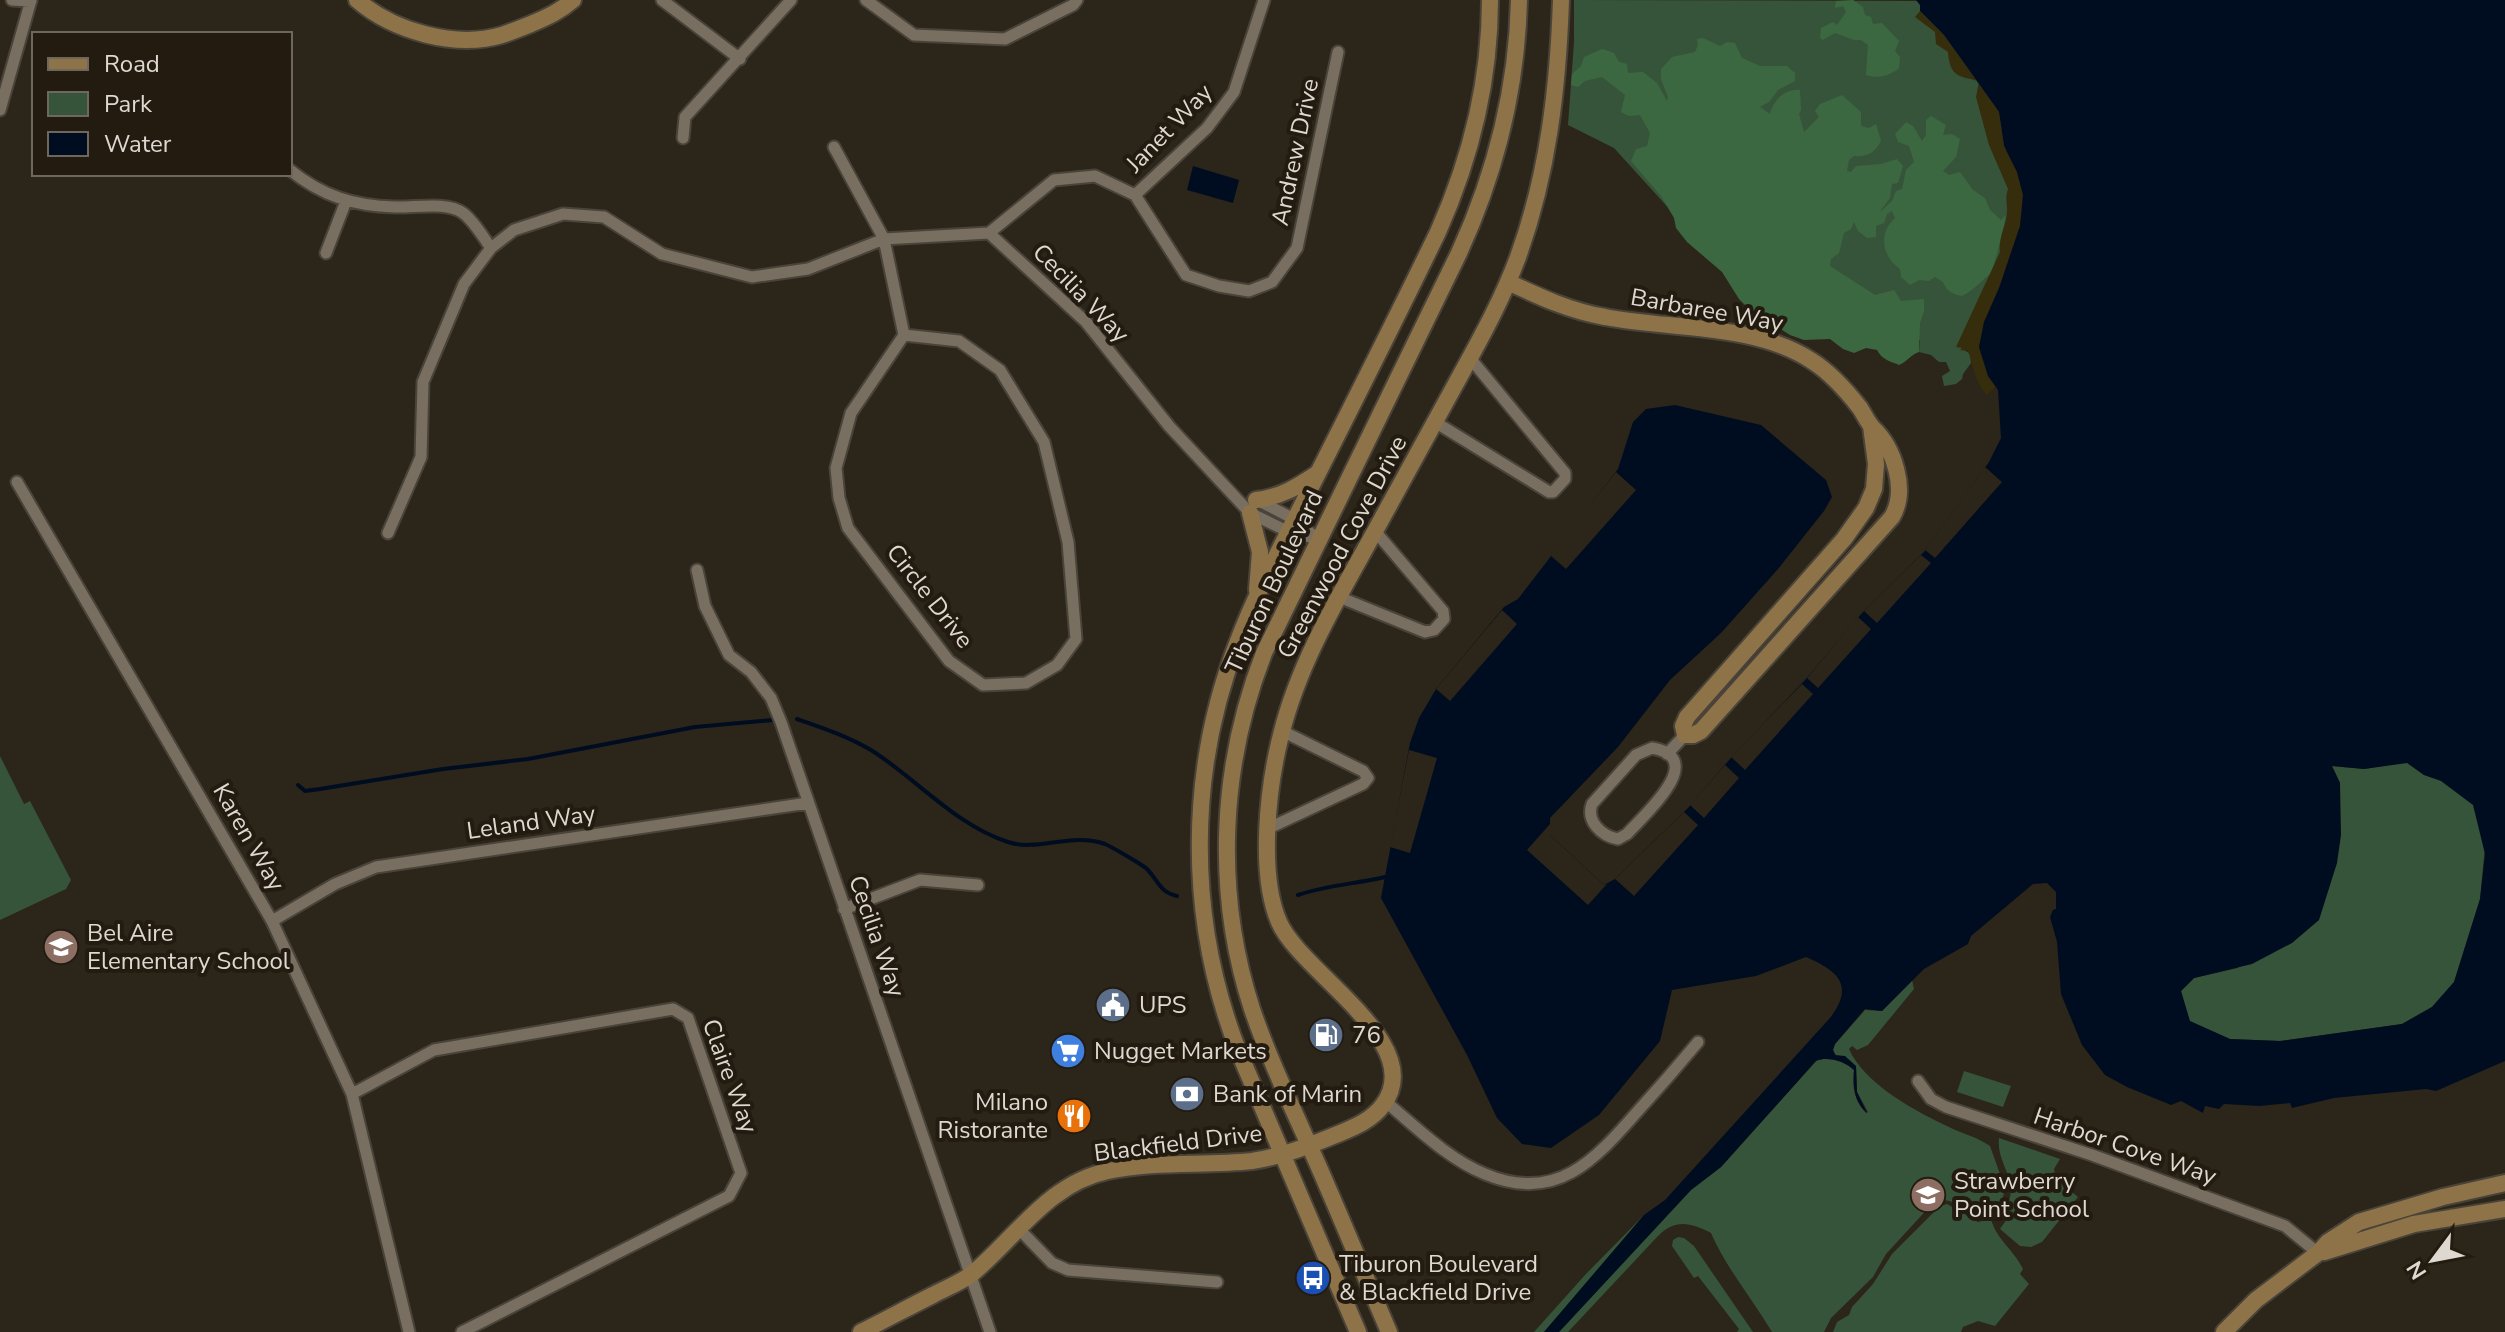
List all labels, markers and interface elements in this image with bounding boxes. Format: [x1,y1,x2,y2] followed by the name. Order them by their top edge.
[32,32,292,176] legend
[104,48,160,80] text: Road
[1118,76,1220,180] street label: Janet Way
[1264,76,1326,228] street label: Andrew Drive
[104,88,153,120] text: Park
[104,128,172,160] text: Water
[1026,236,1137,350] street label: Cecilia Way
[1628,281,1786,339] street label: Barbaree Way
[1270,430,1414,664] street label: Greenwood Cove Drive
[1217,485,1331,679] street label: Tiburon Boulevard
[879,537,981,655] street label: Circle Drive
[205,778,293,897] street label: Karen Way
[465,797,598,847] street label: Leland Way
[841,871,913,1002] street label: Cecilia Way
[87,917,290,977] place label: Bel Aire Elementary School
[42,928,80,966] school or university icon: Bel Aire Elementary School
[1094,986,1132,1024] public building icon: UPS
[1139,989,1186,1021] place label: UPS
[695,1015,766,1138] street label: Claire Way
[1307,1016,1345,1054] fuel station icon: 76
[1352,1019,1381,1051] place label: 76
[1049,1032,1087,1070] supermarket icon: Nugget Markets
[1094,1035,1267,1067] place label: Nugget Markets
[1168,1075,1206,1113] bank icon: Bank of Marin
[1213,1078,1362,1110] place label: Bank of Marin
[937,1086,1048,1146] place label: Milano Ristorante
[1055,1097,1093,1135] restaurant icon: Milano Ristorante
[2029,1100,2221,1192] street label: Harbor Cove Way
[1092,1117,1264,1169] street label: Blackfield Drive
[1954,1165,2089,1225] place label: Strawberry Point School
[1909,1176,1947,1214] school or university icon: Strawberry Point School
[2393,1220,2473,1300] north arrow
[1339,1248,1538,1308] place label: Tiburon Boulevard & Blackfield Drive
[2400,1255,2434,1285] text: N
[1294,1259,1332,1297] bus stop icon: Tiburon Boulevard & Blackfield Drive

